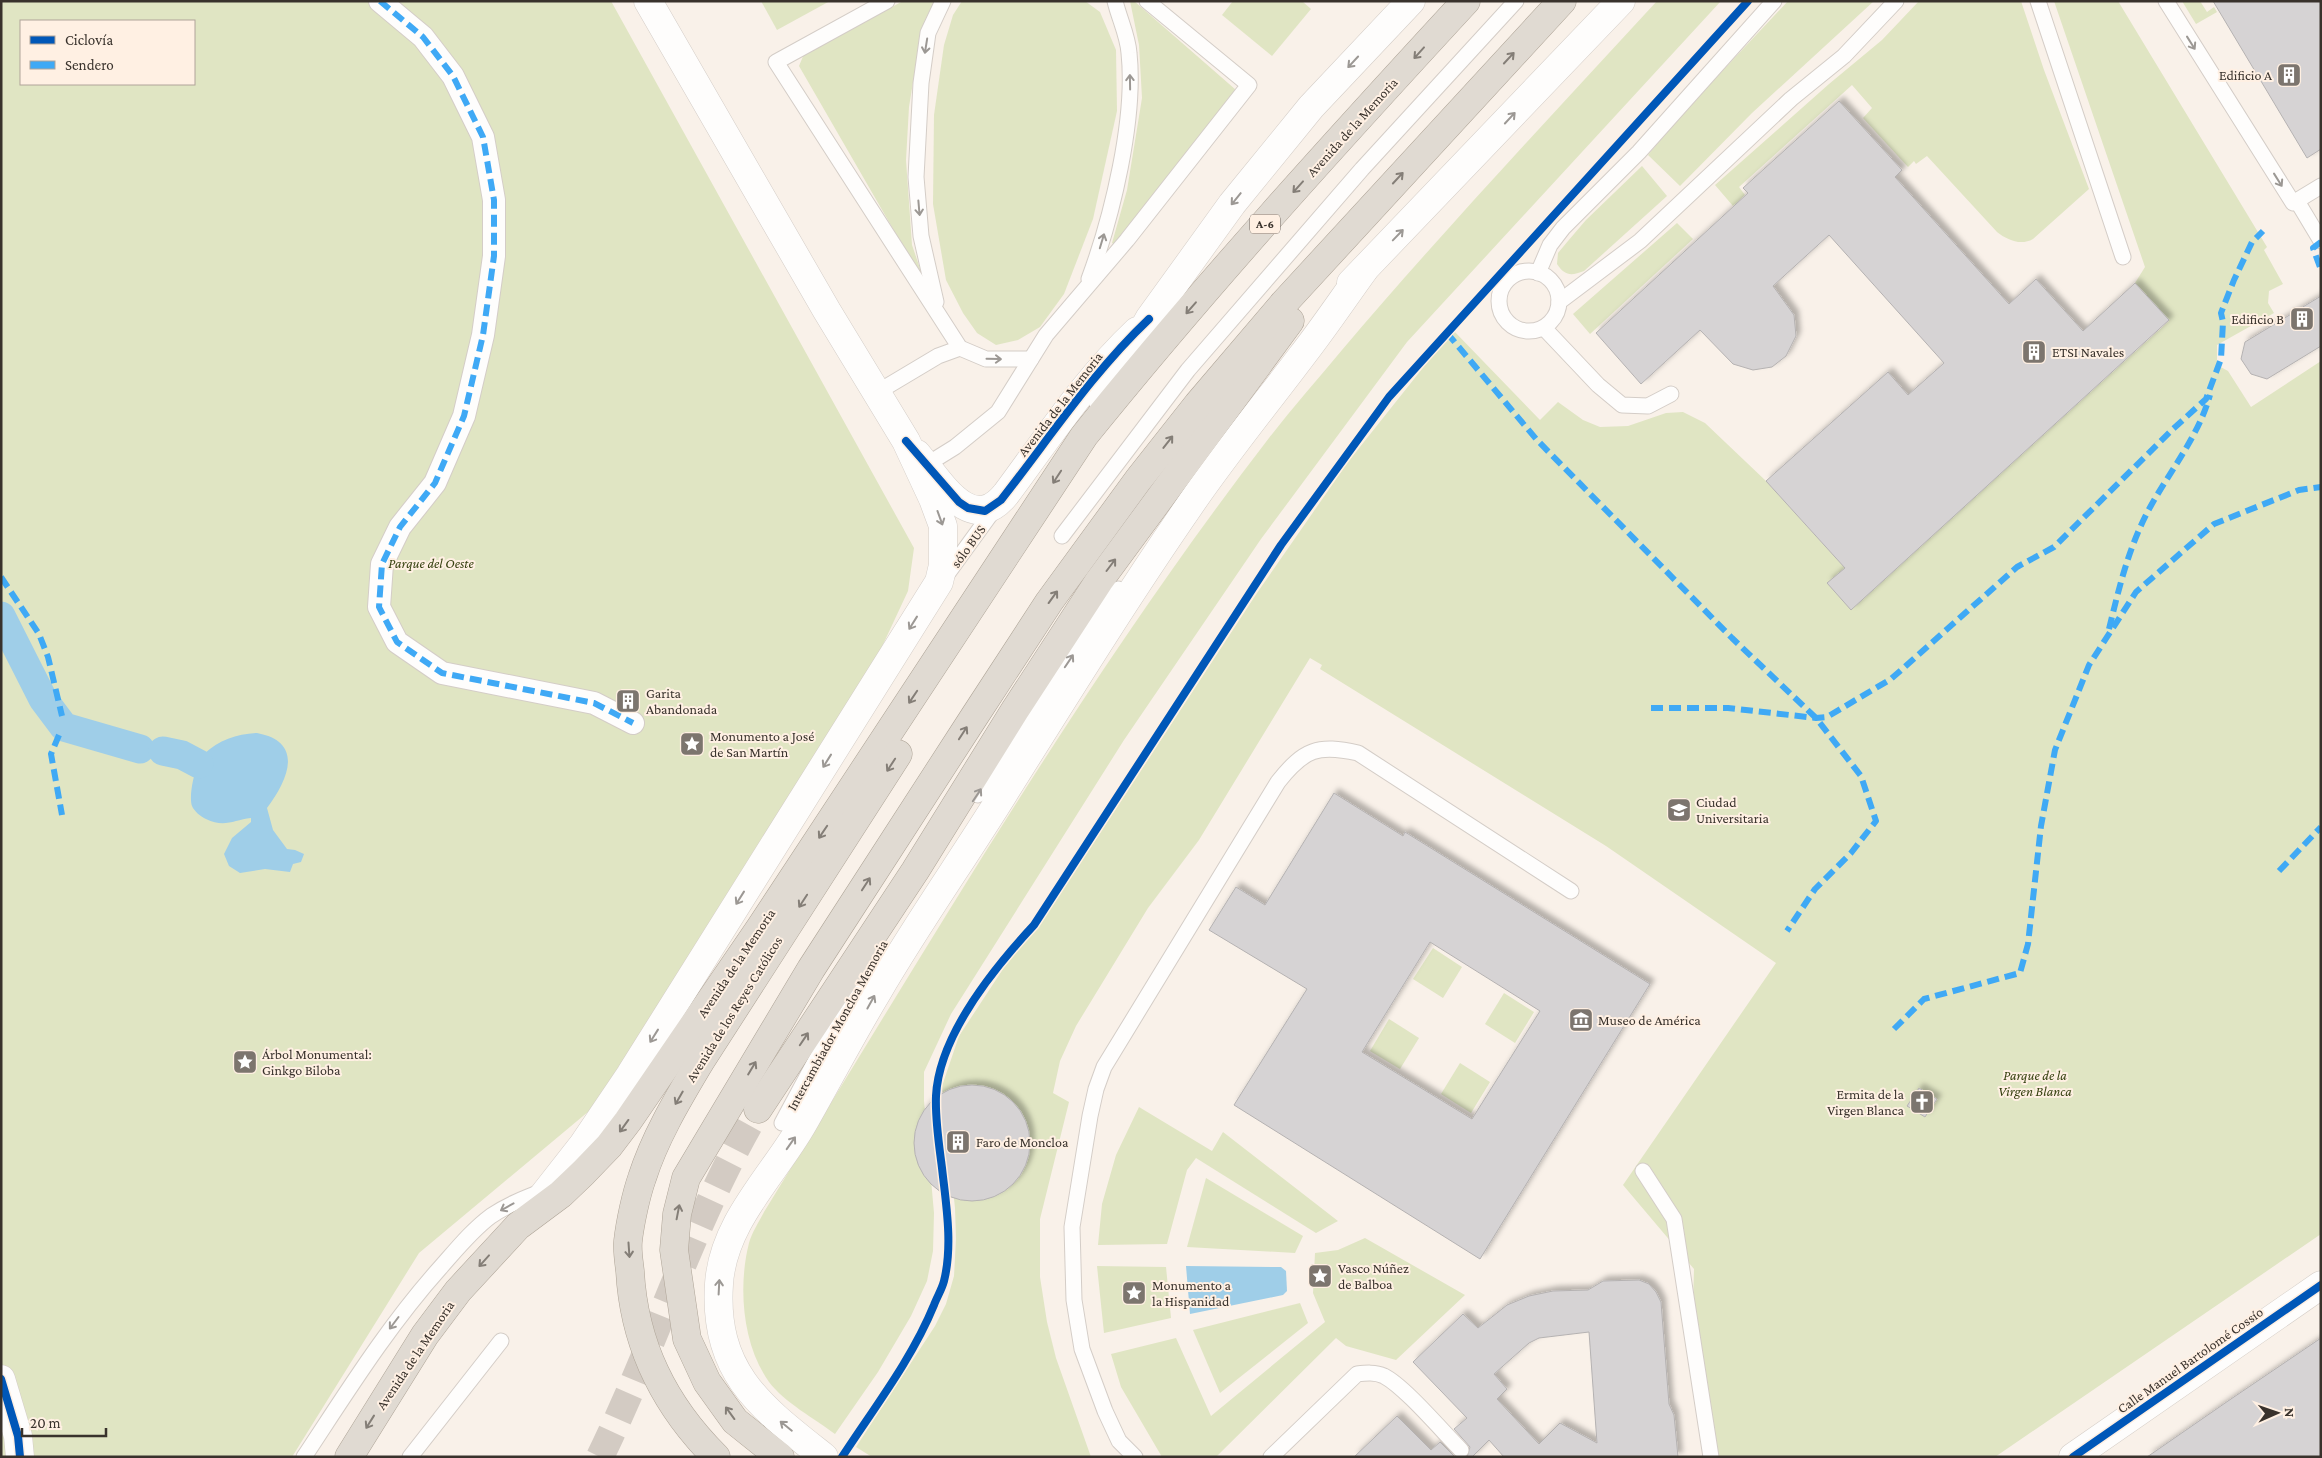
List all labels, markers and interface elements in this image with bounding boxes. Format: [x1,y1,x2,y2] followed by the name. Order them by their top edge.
[20,20,195,85] legend
[65,32,113,48] text: Ciclovía
[2187,35,2197,49] one-way arrow
[921,38,931,54] one-way arrow
[1413,46,1425,59] one-way arrow
[1503,52,1515,64] one-way arrow
[1347,55,1359,68] one-way arrow
[65,57,114,73] text: Sendero
[2276,62,2302,88] building icon: Edificio A
[2219,67,2272,83] place label: Edificio A
[1125,74,1135,90] one-way arrow
[1303,74,1401,180] street label: Avenida de la Memoria
[1504,112,1516,124] one-way arrow
[1392,172,1404,185] one-way arrow
[2274,173,2284,187] one-way arrow
[1292,180,1304,193] one-way arrow
[1231,192,1242,205] one-way arrow
[914,200,923,216] one-way arrow
[1250,214,1280,233] road number: A-6
[1392,229,1404,242] one-way arrow
[1098,234,1108,250] one-way arrow
[1185,302,1196,315] one-way arrow
[2289,306,2315,332] building icon: Edificio B
[2231,311,2284,327] place label: Edificio B
[2021,339,2047,365] building icon: ETSI Navales
[2052,344,2124,360] place label: ETSI Navales
[1014,348,1106,459] street label: Avenida de la Memoria
[986,354,1002,364] one-way arrow
[1163,435,1173,449] one-way arrow
[1052,469,1062,483] one-way arrow
[936,510,945,525] one-way arrow
[947,521,989,571] street label: sólo BUS
[388,555,474,571] park label: Parque del Oeste
[1106,558,1116,572] one-way arrow
[1048,590,1058,604] one-way arrow
[908,616,918,630] one-way arrow
[1064,654,1074,668] one-way arrow
[646,685,718,717] place label: Garita Abandonada
[615,688,641,714] building icon: Garita Abandonada
[908,690,918,704] one-way arrow
[959,726,969,740] one-way arrow
[710,728,814,760] place label: Monumento a José de San Martín
[679,731,705,757] place icon: Monumento a José de San Martín
[821,753,831,767] one-way arrow
[886,757,896,771] one-way arrow
[972,788,982,802] one-way arrow
[1696,794,1769,826] place label: Ciudad Universitaria
[1666,797,1692,823] school or university icon: Ciudad Universitaria
[818,825,828,839] one-way arrow
[861,878,871,892] one-way arrow
[735,891,745,905] one-way arrow
[797,893,807,907] one-way arrow
[694,905,779,1020] street label: Avenida de la Memoria
[683,933,785,1085] street label: Avenida de los Reyes Católicos
[783,936,891,1113] street label: Intercambiador Moncloa Memoria
[867,996,877,1010] one-way arrow
[1568,1007,1594,1033] museum icon: Museo de América
[1598,1012,1701,1028] place label: Museo de América
[649,1029,659,1043] one-way arrow
[799,1032,809,1046] one-way arrow
[262,1046,372,1078] place label: Árbol Monumental: Ginkgo Biloba
[232,1049,258,1075] place icon: Árbol Monumental: Ginkgo Biloba
[747,1062,757,1076] one-way arrow
[1998,1067,2072,1099] park label: Parque de la Virgen Blanca
[1827,1086,1905,1118] place label: Ermita de la Virgen Blanca
[1909,1089,1935,1115] church icon: Ermita de la Virgen Blanca
[674,1090,684,1105] one-way arrow
[619,1119,629,1133] one-way arrow
[945,1129,971,1155] building icon: Faro de Moncloa
[976,1134,1069,1150] place label: Faro de Moncloa
[786,1137,796,1151] one-way arrow
[500,1203,514,1213] one-way arrow
[673,1204,683,1220] one-way arrow
[624,1242,633,1258] one-way arrow
[478,1255,490,1268] one-way arrow
[1338,1260,1409,1292] place label: Vasco Núñez de Balboa
[1307,1263,1333,1289] place icon: Vasco Núñez de Balboa
[1152,1277,1232,1309] place label: Monumento a la Hispanidad
[715,1279,724,1295] one-way arrow
[1121,1280,1147,1306] place icon: Monumento a la Hispanidad
[373,1297,458,1412] street label: Avenida de la Memoria
[2114,1303,2266,1417] street label: Calle Manuel Bartolomé Cossío
[389,1316,400,1329] one-way arrow
[2252,1388,2302,1438] north arrow
[22,1406,106,1438] scale bar
[725,1406,735,1420] one-way arrow
[2282,1407,2298,1418] text: N
[30,1415,61,1431] text: 20 m
[365,1415,375,1429] one-way arrow
[780,1421,793,1432] one-way arrow

